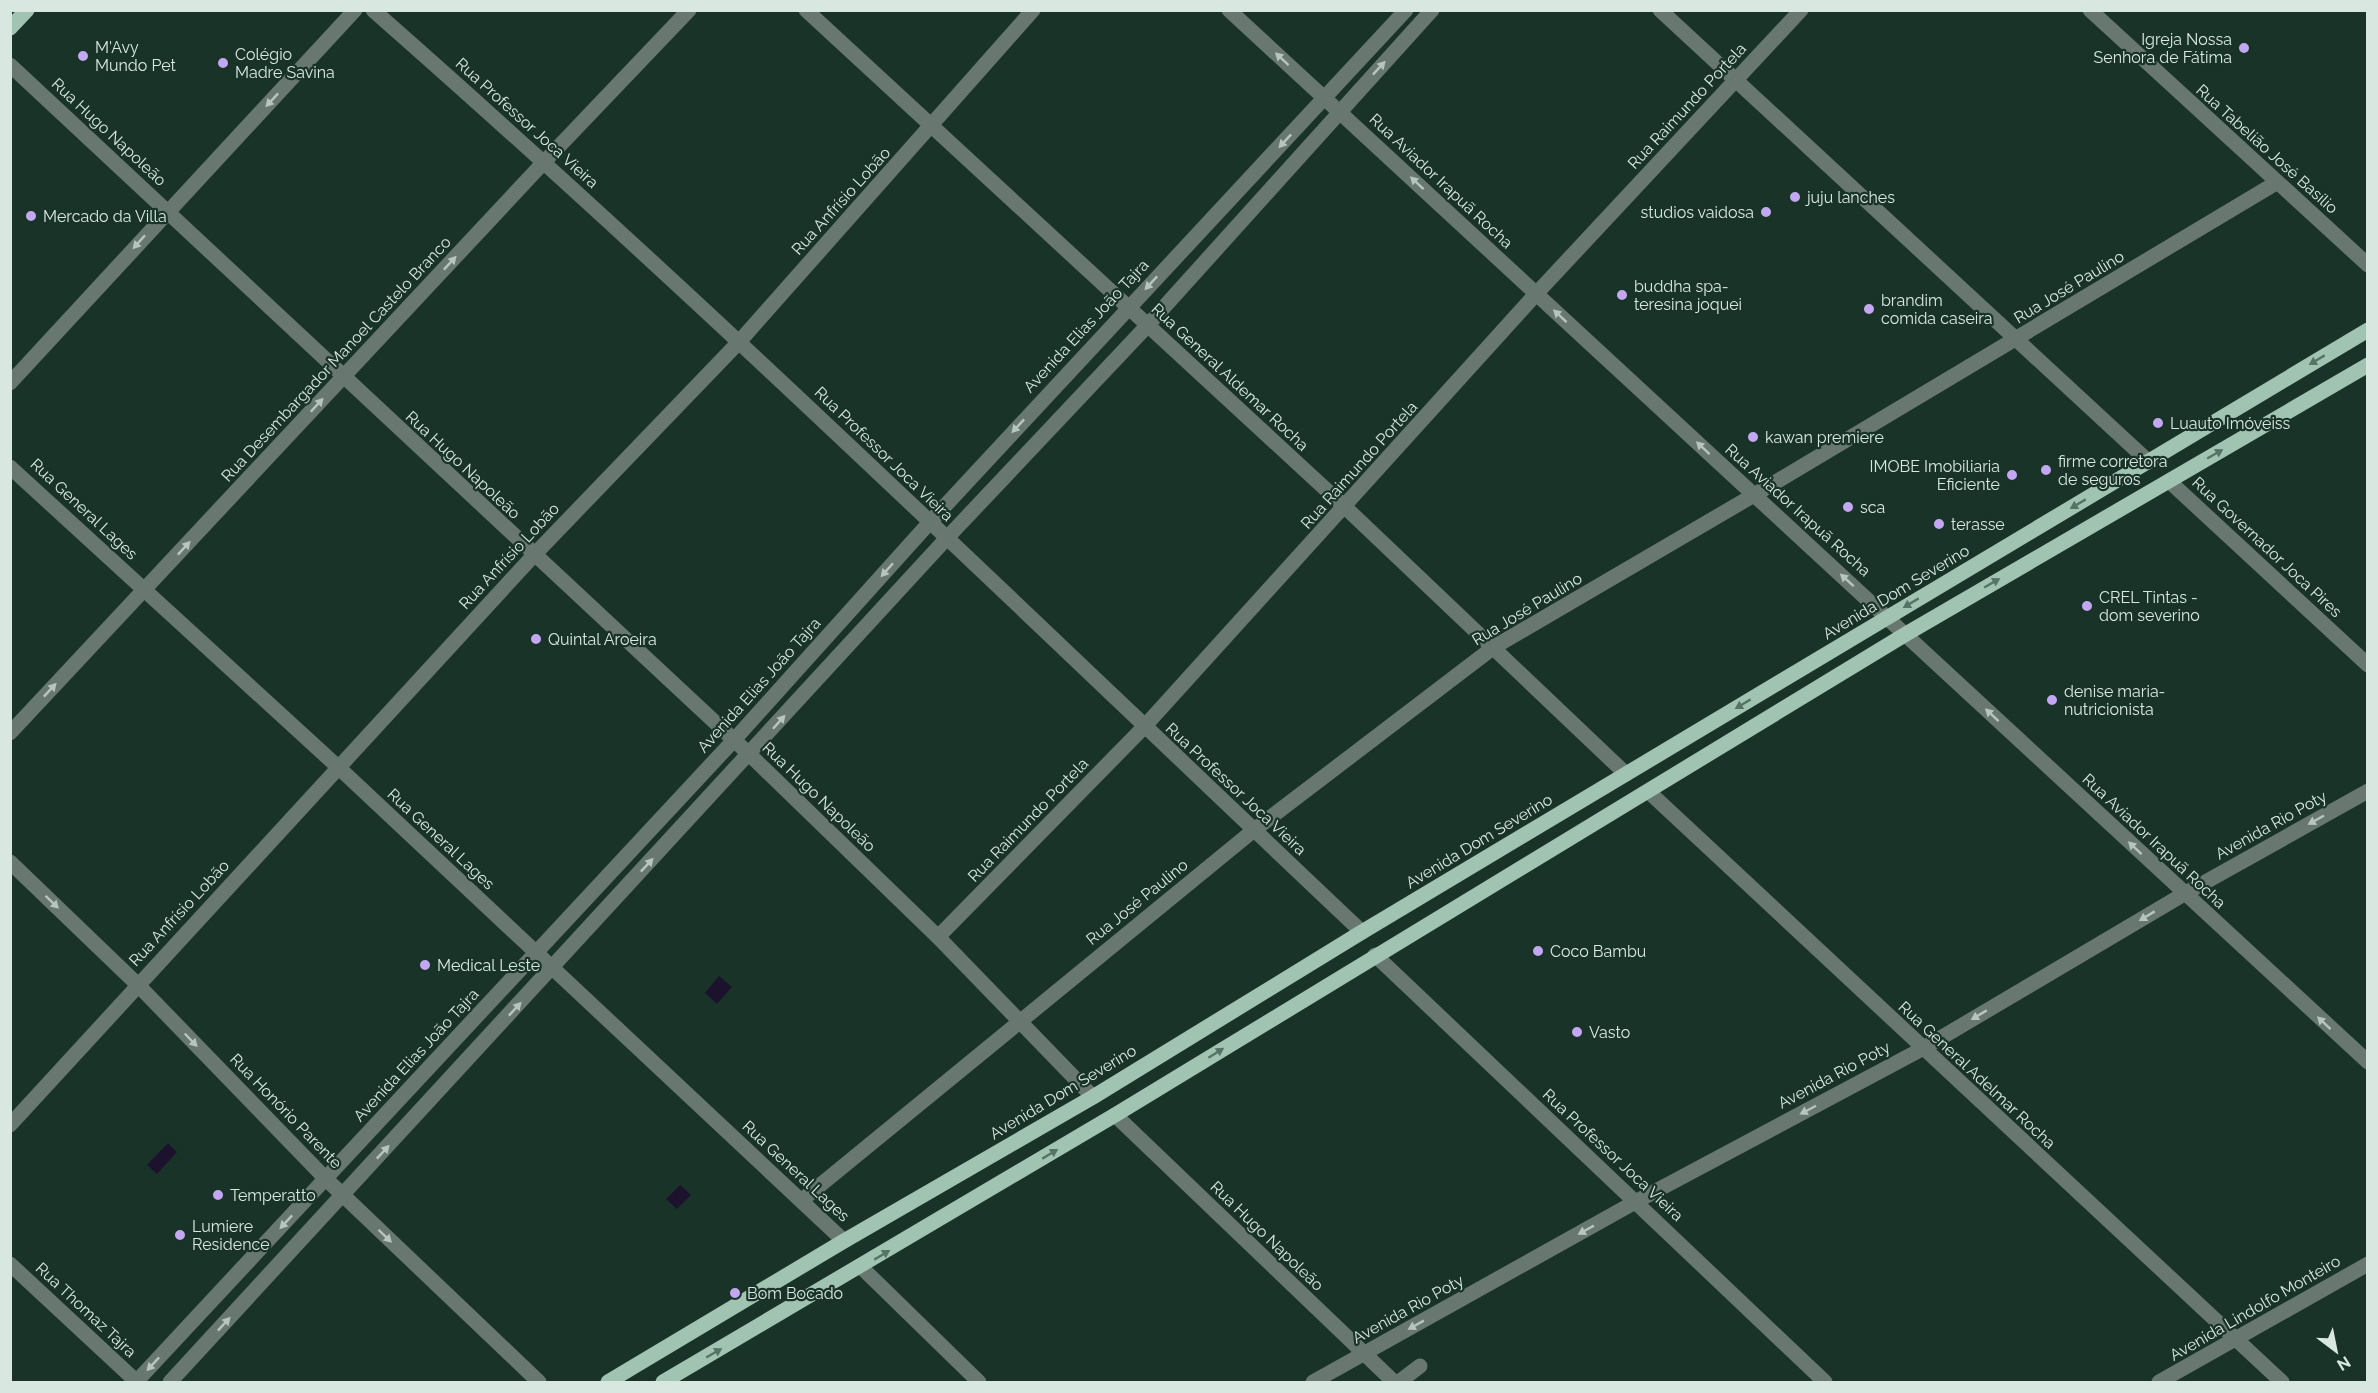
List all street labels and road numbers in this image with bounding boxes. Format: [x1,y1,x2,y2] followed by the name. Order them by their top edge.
[1624,39,1750,173] street label: Rua Raimundo Portela
[452,54,602,192] street label: Rua Professor Joca Vieira
[48,74,170,190] street label: Rua Hugo Napoleão
[2192,80,2342,218] street label: Rua Tabelião José Basílio
[1365,110,1517,252] street label: Rua Aviador Irapuã Rocha
[788,143,894,259] street label: Rua Anfrísio Lobão
[217,233,455,485] street label: Rua Desembargador Manoel Castelo Branco
[2010,247,2128,327] street label: Rua José Paulino
[1019,256,1153,396] street label: Avenida Elias João Tajra
[1148,299,1312,455] street label: Rua General Aldemar Rocha
[811,383,957,525] street label: Rua Professor Joca Vieira
[1297,397,1421,533] street label: Rua Raimundo Portela
[402,407,524,523] street label: Rua Hugo Napoleão
[1721,440,1875,580] street label: Rua Aviador Irapuã Rocha
[27,454,142,564] street label: Rua General Lages
[2188,473,2346,621] street label: Rua Governador Joca Pires
[455,499,563,613] street label: Rua Anfrísio Lobão
[1819,541,1973,643] street label: Avenida Dom Severino
[1468,569,1586,649] street label: Rua José Paulino
[693,614,825,756] street label: Avenida Elias João Tajra
[1162,719,1310,859] street label: Rua Professor Joca Vieira
[759,738,879,856] street label: Rua Hugo Napoleão
[964,754,1092,886] street label: Rua Raimundo Portela
[2078,770,2230,912] street label: Rua Aviador Irapuã Rocha
[384,784,499,894] street label: Rua General Lages
[2212,786,2330,863] street label: Avenida Rio Poty
[1402,790,1556,892] street label: Avenida Dom Severino
[1082,855,1192,949] street label: Rua José Paulino
[125,856,233,970] street label: Rua Anfrísio Lobão
[349,985,483,1125] street label: Avenida Elias João Tajra
[1895,997,2059,1153] street label: Rua General Adelmar Rocha
[1775,1037,1894,1113] street label: Avenida Rio Poty
[986,1041,1140,1143] street label: Avenida Dom Severino
[226,1050,346,1172] street label: Rua Honório Parente
[1539,1085,1687,1225] street label: Rua Professor Joca Vieira
[739,1116,854,1226] street label: Rua General Lages
[1207,1177,1327,1295] street label: Rua Hugo Napoleão
[2166,1251,2344,1365] street label: Avenida Lindolfo Monteiro
[32,1259,140,1361] street label: Rua Thomaz Tajra
[1349,1270,1467,1347] street label: Avenida Rio Poty

